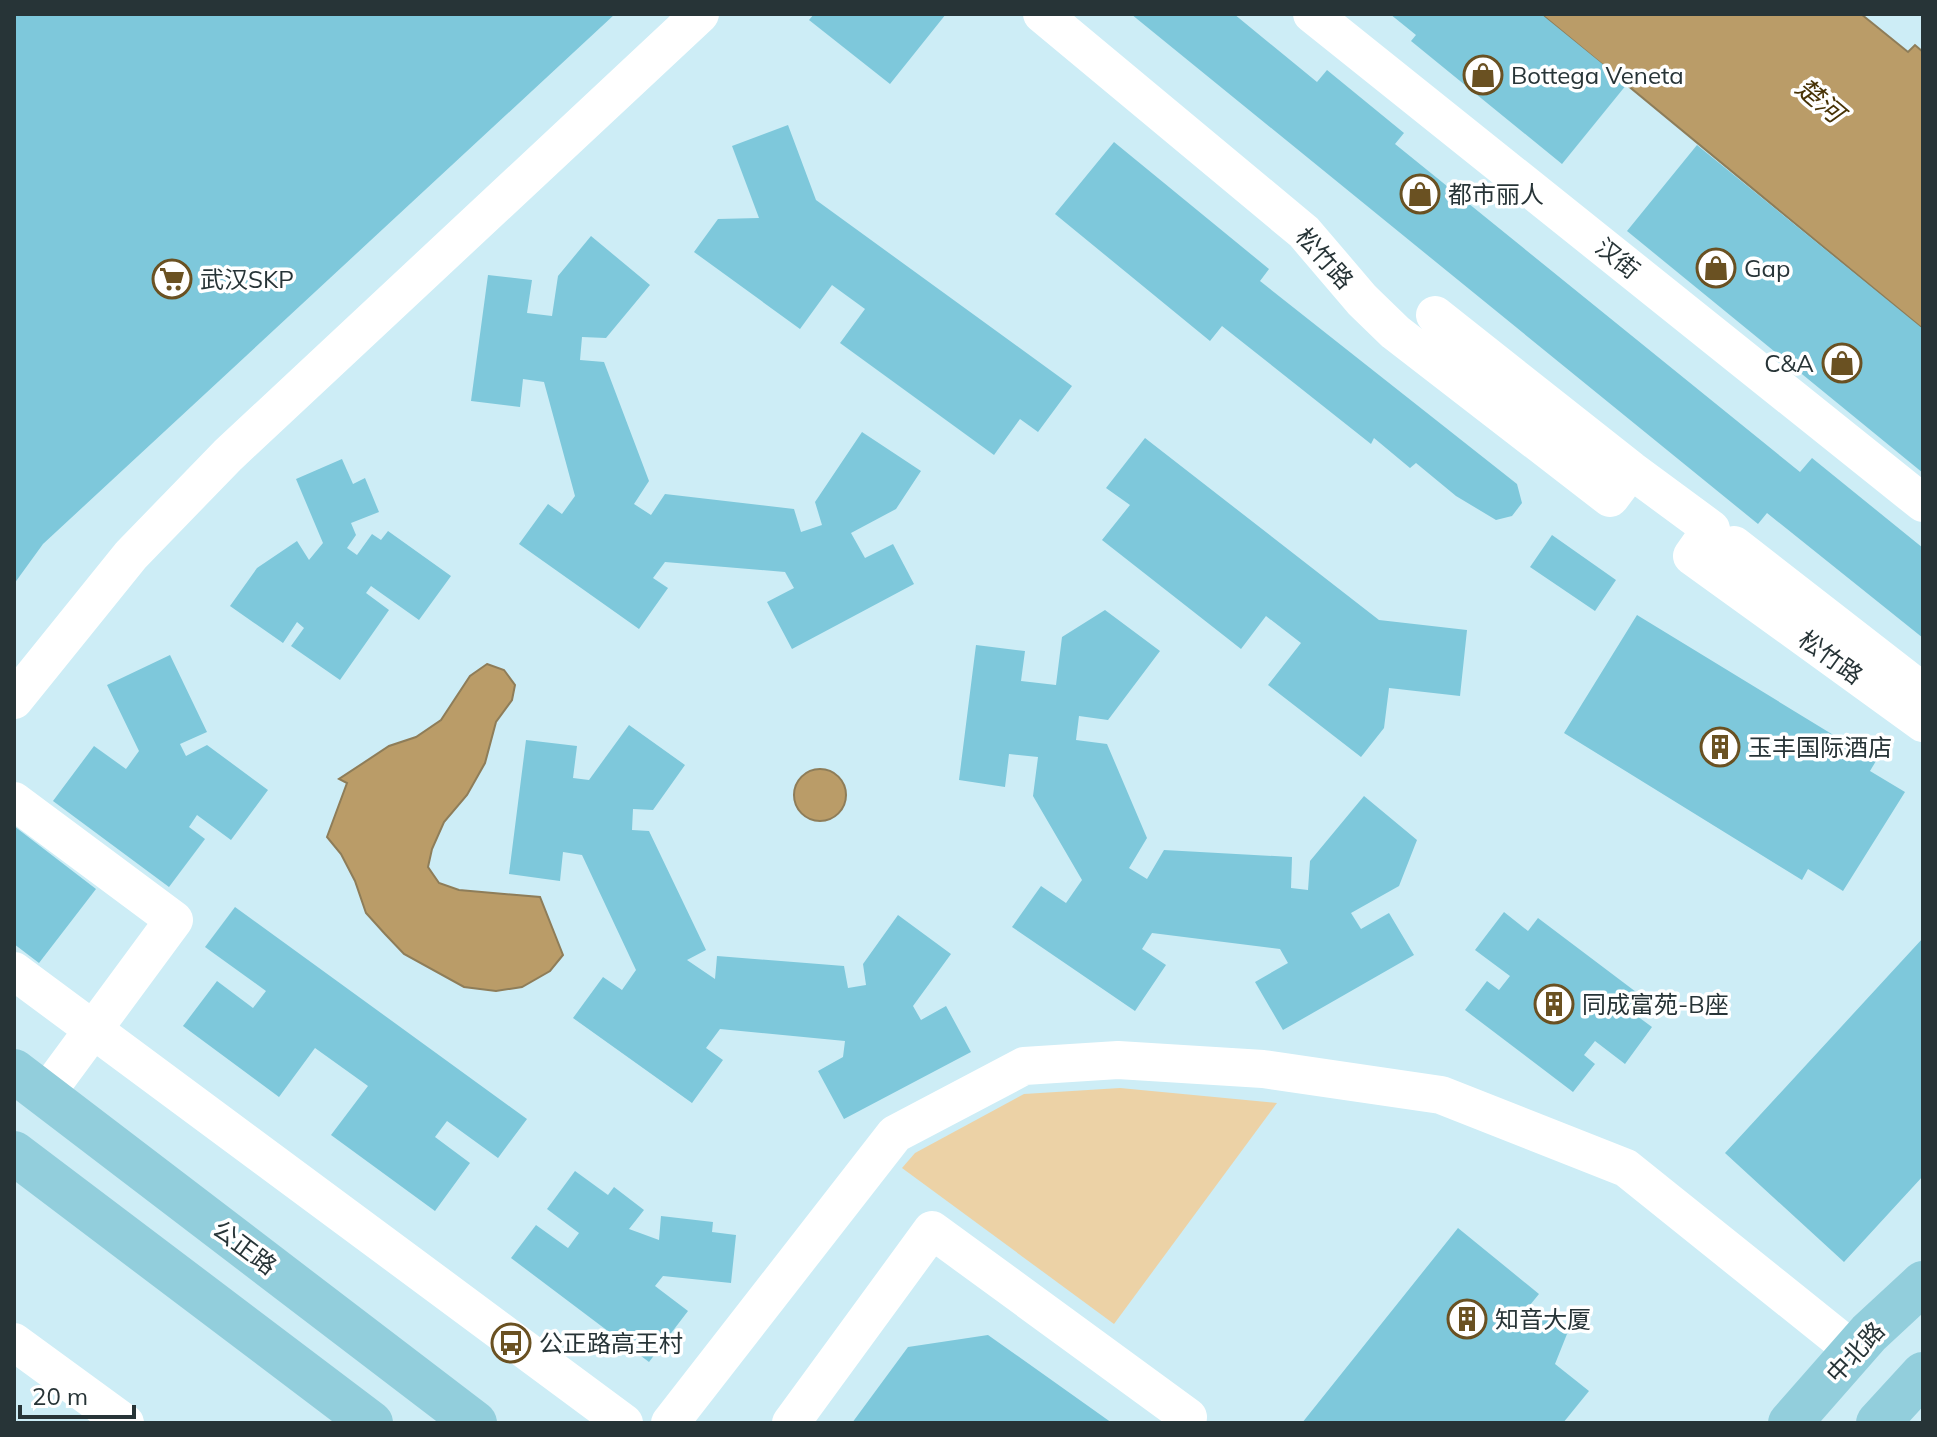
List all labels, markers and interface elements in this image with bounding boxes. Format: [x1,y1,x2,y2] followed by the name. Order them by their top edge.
[1462,54,1504,96] shop icon: Bottega Veneta
[1511,60,1684,90] place label: Bottega Veneta
[1789,71,1854,133] water label: 楚河
[1399,173,1441,215] shop icon: 都市丽人
[1448,179,1544,209] place label: 都市丽人
[1290,221,1360,295] street label: 松竹路
[1590,231,1646,285] street label: 汉街
[1695,247,1737,289] shop icon: Gap
[1744,253,1790,283] place label: Gap
[151,258,193,300] supermarket icon: 武汉SKP
[200,264,294,294] place label: 武汉SKP
[1821,342,1863,384] shop icon: C&A
[1764,348,1814,378] place label: C&A
[1793,624,1869,690] street label: 松竹路
[1699,726,1741,768] building icon: 玉丰国际酒店
[1748,732,1892,762] place label: 玉丰国际酒店
[1533,983,1575,1025] building icon: 同成富苑-B座
[1582,989,1729,1019] place label: 同成富苑-B座
[207,1213,283,1281] street label: 公正路
[1446,1298,1488,1340] building icon: 知音大厦
[1495,1304,1591,1334] place label: 知音大厦
[1819,1315,1891,1389] street label: 中北路
[490,1322,532,1364] bus stop icon: 公正路高王村
[539,1328,683,1358] place label: 公正路高王村
[20,1369,134,1419] scale bar
[32,1381,88,1411] text: 20 m

